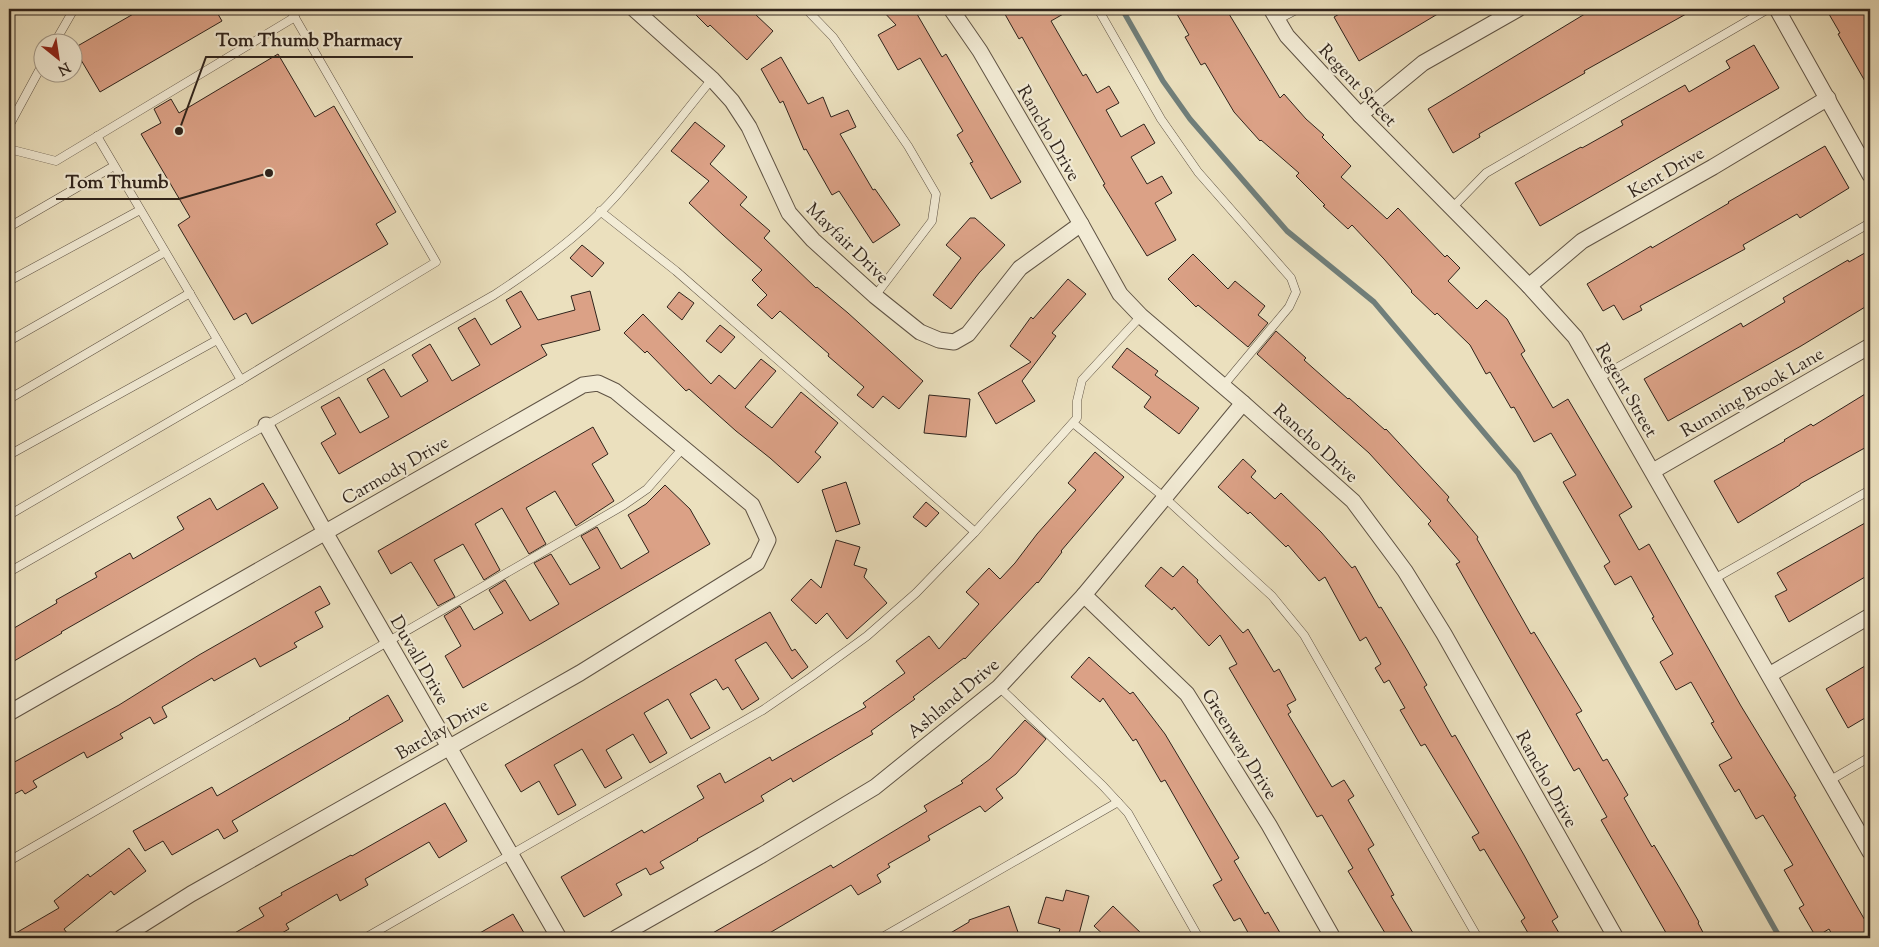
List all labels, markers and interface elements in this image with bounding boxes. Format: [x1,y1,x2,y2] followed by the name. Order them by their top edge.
[206,23,413,57] callout: Tom Thumb Pharmacy
[216,28,403,55] text: Tom Thumb Pharmacy
[32,32,82,82] north arrow
[1311,39,1402,134] street label: Regent Street
[54,56,73,79] text: N
[1009,81,1085,187] street label: Rancho Drive
[1624,141,1710,206] street label: Kent Drive
[56,165,179,199] callout: Tom Thumb
[65,170,169,197] text: Tom Thumb
[799,198,894,291] street label: Mayfair Drive
[1588,339,1663,443] street label: Regent Street
[1677,342,1829,445] street label: Running Brook Lane
[1266,399,1363,490] street label: Rancho Drive
[338,431,454,513] street label: Carmody Drive
[382,611,454,711] street label: Duvall Drive
[903,653,1006,746] street label: Ashland Drive
[1194,685,1283,805] street label: Greenway Drive
[392,694,494,768] street label: Barclay Drive
[1508,727,1583,833] street label: Rancho Drive

